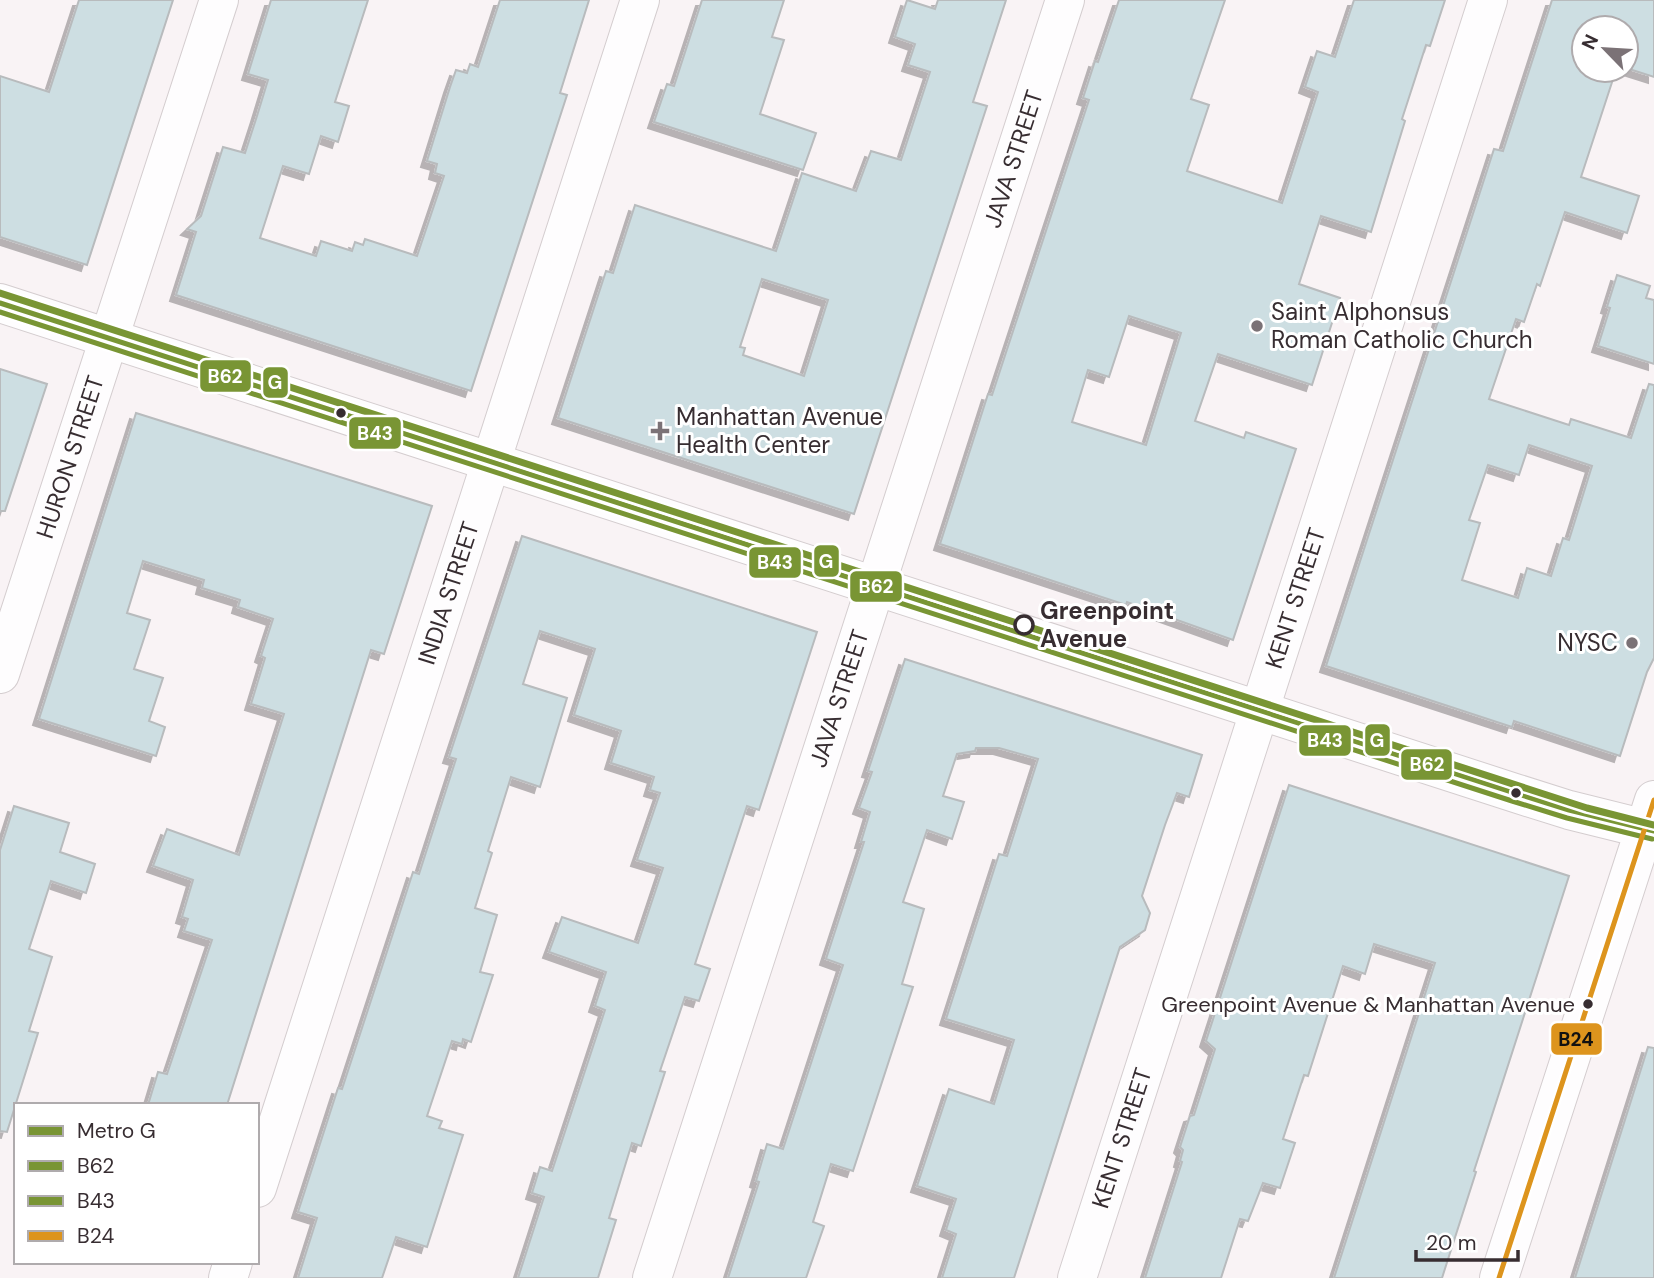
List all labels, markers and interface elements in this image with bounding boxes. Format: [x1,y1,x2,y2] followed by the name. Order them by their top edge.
[1570,14,1640,84] north arrow
[1576,30,1604,54] text: N
[976,86,1050,232] street label: JAVA STREET
[1271,296,1533,355] place label: Saint Alphonsus Roman Catholic Church
[1249,318,1265,334] marker: Saint Alphonsus Roman Catholic Church
[199,359,252,393] line badge: B62
[208,364,242,389] text: B62
[262,366,289,399] line badge: G
[268,370,282,395] text: G
[29,371,111,543] street label: HURON STREET
[676,401,883,460] place label: Manhattan Avenue Health Center
[334,406,348,420] unlabelled marker
[348,416,402,450] line badge: B43
[357,421,393,446] text: B43
[650,421,670,441] marker: Manhattan Avenue Health Center
[411,518,486,668] street label: INDIA STREET
[1258,524,1332,672] street label: KENT STREET
[813,544,840,578] line badge: G
[748,546,802,579] line badge: B43
[819,549,833,574] text: G
[757,550,793,575] text: B43
[849,570,903,603] line badge: B62
[859,574,893,599] text: B62
[1040,595,1174,654] place label: Greenpoint Avenue
[1014,615,1034,635] marker: Greenpoint Avenue
[802,626,876,771] street label: JAVA STREET
[1557,627,1618,658] place label: NYSC
[1624,635,1640,651] marker: NYSC
[1364,723,1391,757] line badge: G
[1298,724,1352,757] line badge: B43
[1307,728,1343,753] text: B43
[1370,728,1384,753] text: G
[1400,748,1453,781] line badge: B62
[1410,752,1444,777] text: B62
[1509,786,1523,800] unlabelled marker
[1161,990,1575,1019] place label: Greenpoint Avenue & Manhattan Avenue
[1581,997,1595,1011] marker: Greenpoint Avenue & Manhattan Avenue
[1550,1022,1603,1056] line badge: B24
[1558,1027,1594,1052] text: B24
[1084,1064,1159,1212] street label: KENT STREET
[14,1103,259,1264] legend
[77,1117,156,1145] text: Metro G
[77,1152,114,1180] text: B62
[77,1187,115,1215] text: B43
[1416,1218,1518,1262] scale bar
[77,1222,114,1250] text: B24
[1426,1229,1477,1257] text: 20 m

